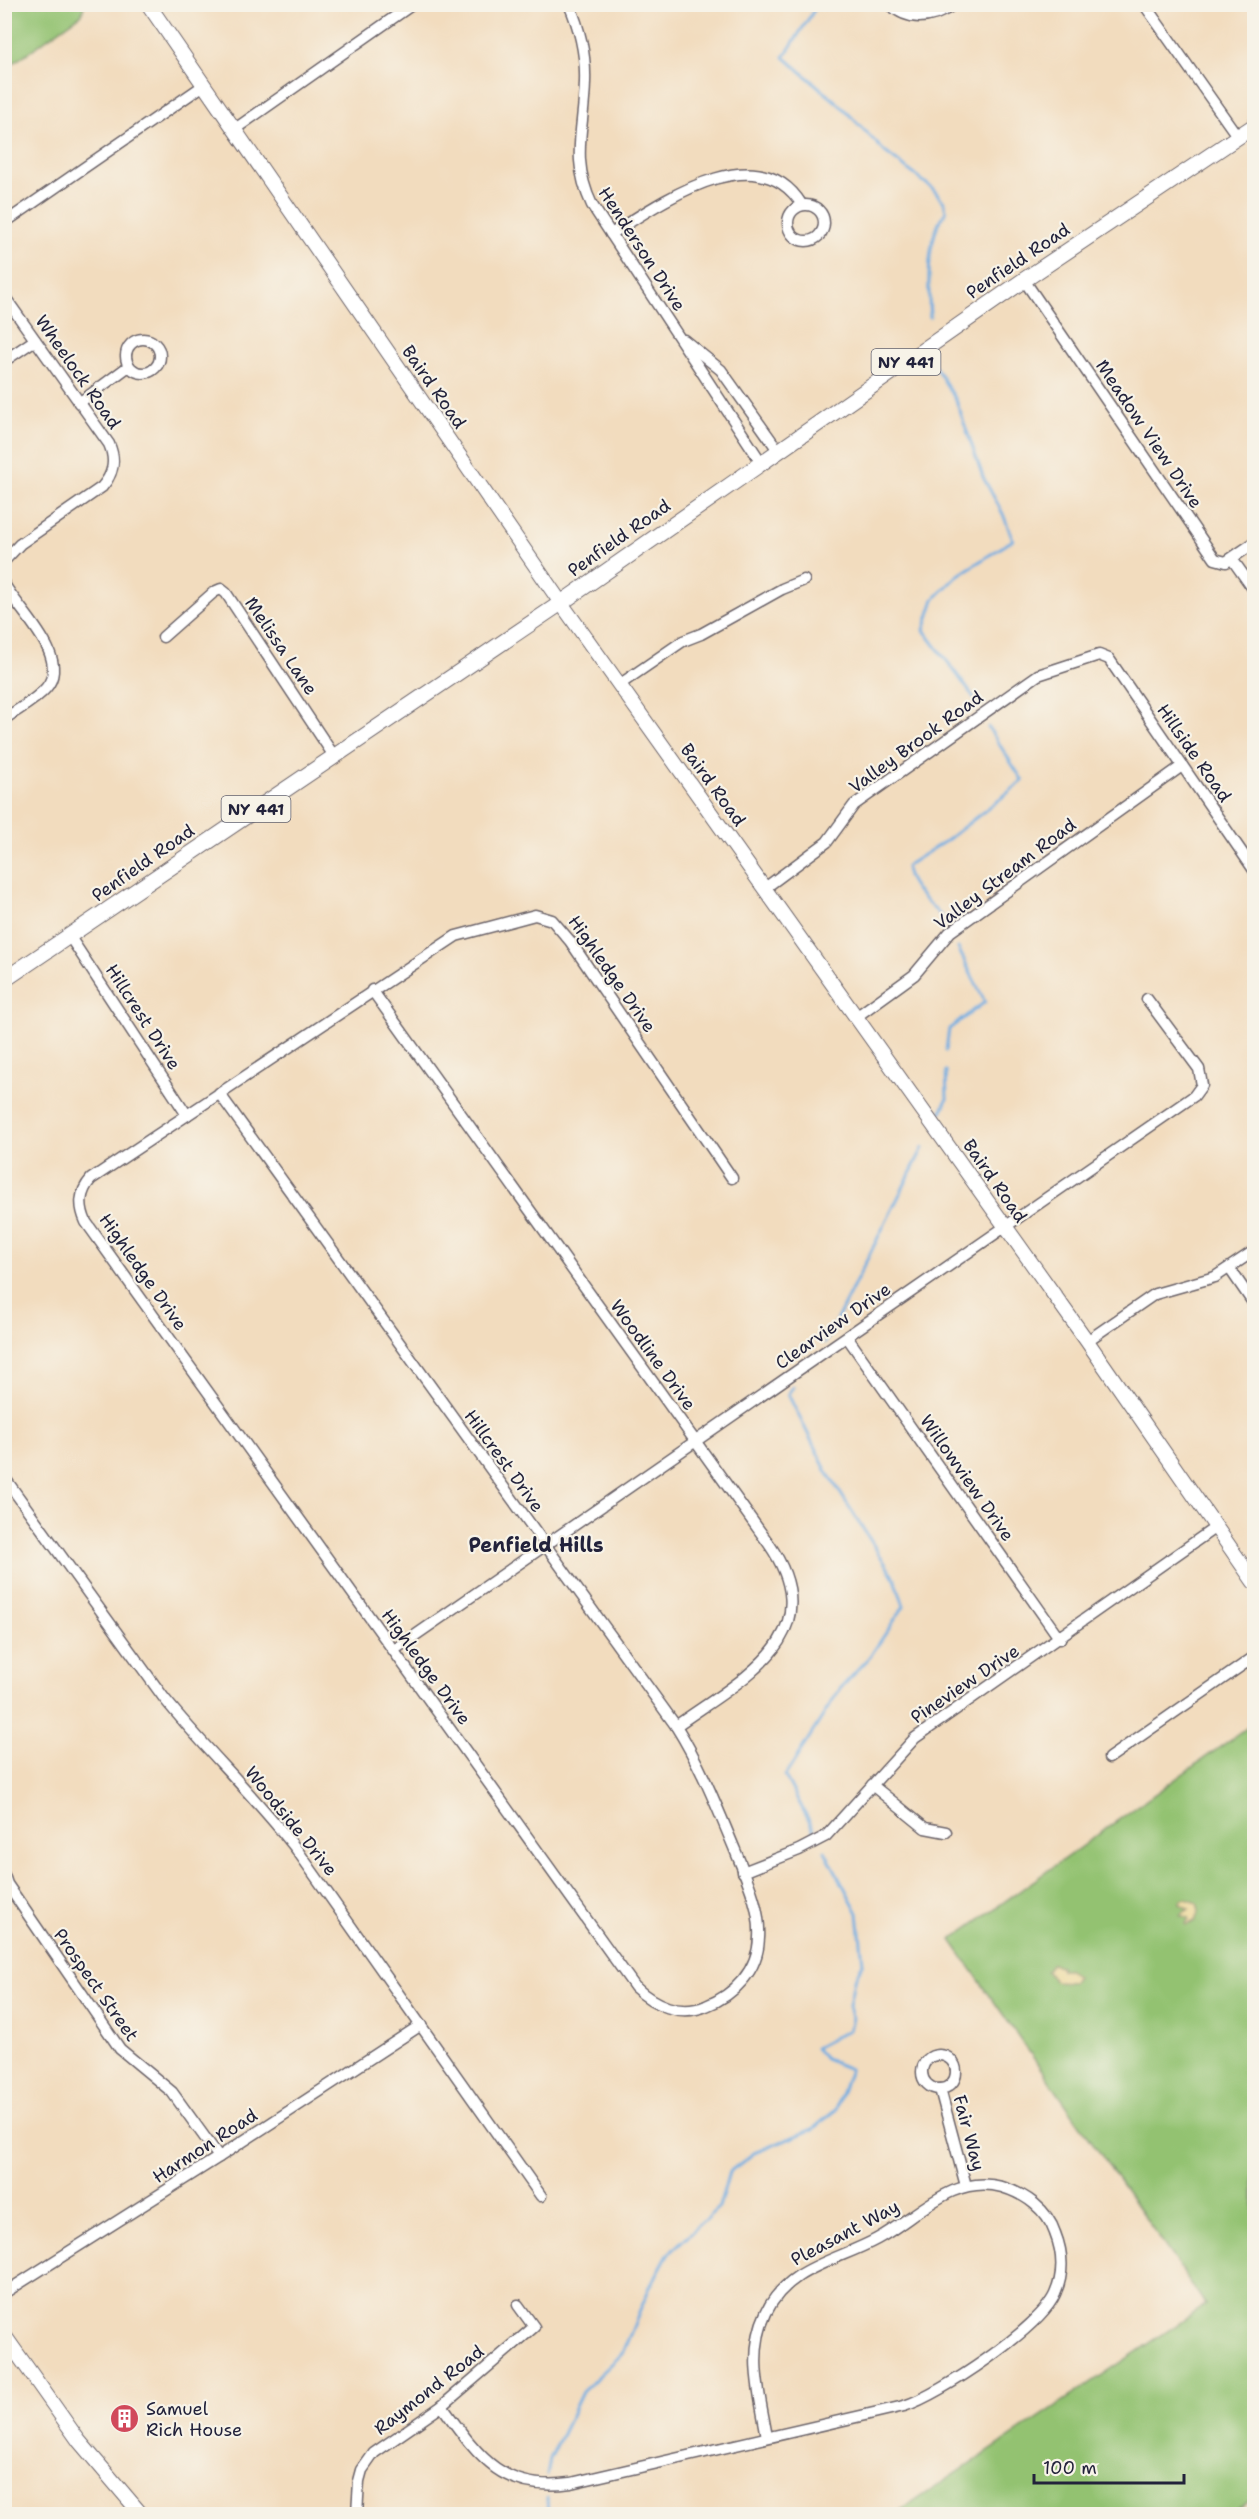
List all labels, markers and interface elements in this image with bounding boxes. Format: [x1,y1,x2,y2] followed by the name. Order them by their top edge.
[593,182,691,316] street label: Henderson Drive
[961,217,1075,305] street label: Penfield Road
[30,310,126,434] street label: Wheelock Road
[396,340,472,434] street label: Baird Road
[872,349,940,375] road number: NY 441
[1090,355,1208,513] street label: Meadow View Drive
[563,494,675,582] street label: Penfield Road
[239,592,323,700] street label: Melissa Lane
[844,685,988,799] street label: Valley Brook Road
[1151,699,1237,807] street label: Hillside Road
[675,739,751,831] street label: Baird Road
[222,796,290,822] road number: NY 441
[929,813,1081,935] street label: Valley Stream Road
[87,819,199,907] street label: Penfield Road
[563,911,661,1037] street label: Highledge Drive
[100,960,186,1074] street label: Hillcrest Drive
[957,1134,1033,1228] street label: Baird Road
[94,1209,192,1335] street label: Highledge Drive
[770,1277,896,1375] street label: Clearview Drive
[605,1295,701,1415] street label: Woodline Drive
[459,1405,549,1517] street label: Hillcrest Drive
[914,1410,1020,1546] street label: Willowview Drive
[468,1532,604,1558] district label: Penfield Hills
[376,1604,476,1730] street label: Highledge Drive
[906,1639,1024,1729] street label: Pineview Drive
[239,1761,343,1881] street label: Woodside Drive
[48,1924,144,2046] street label: Prospect Street
[947,2092,991,2174] street label: Fair Way
[148,2103,262,2189] street label: Harmon Road
[787,2194,903,2272] street label: Pleasant Way
[369,2340,489,2440] street label: Raymond Road
[146,2397,242,2442] place label: Samuel Rich House
[109,2403,141,2435] building icon: Samuel Rich House
[1034,2447,1184,2485] scale bar
[1043,2456,1097,2480] text: 100 m

